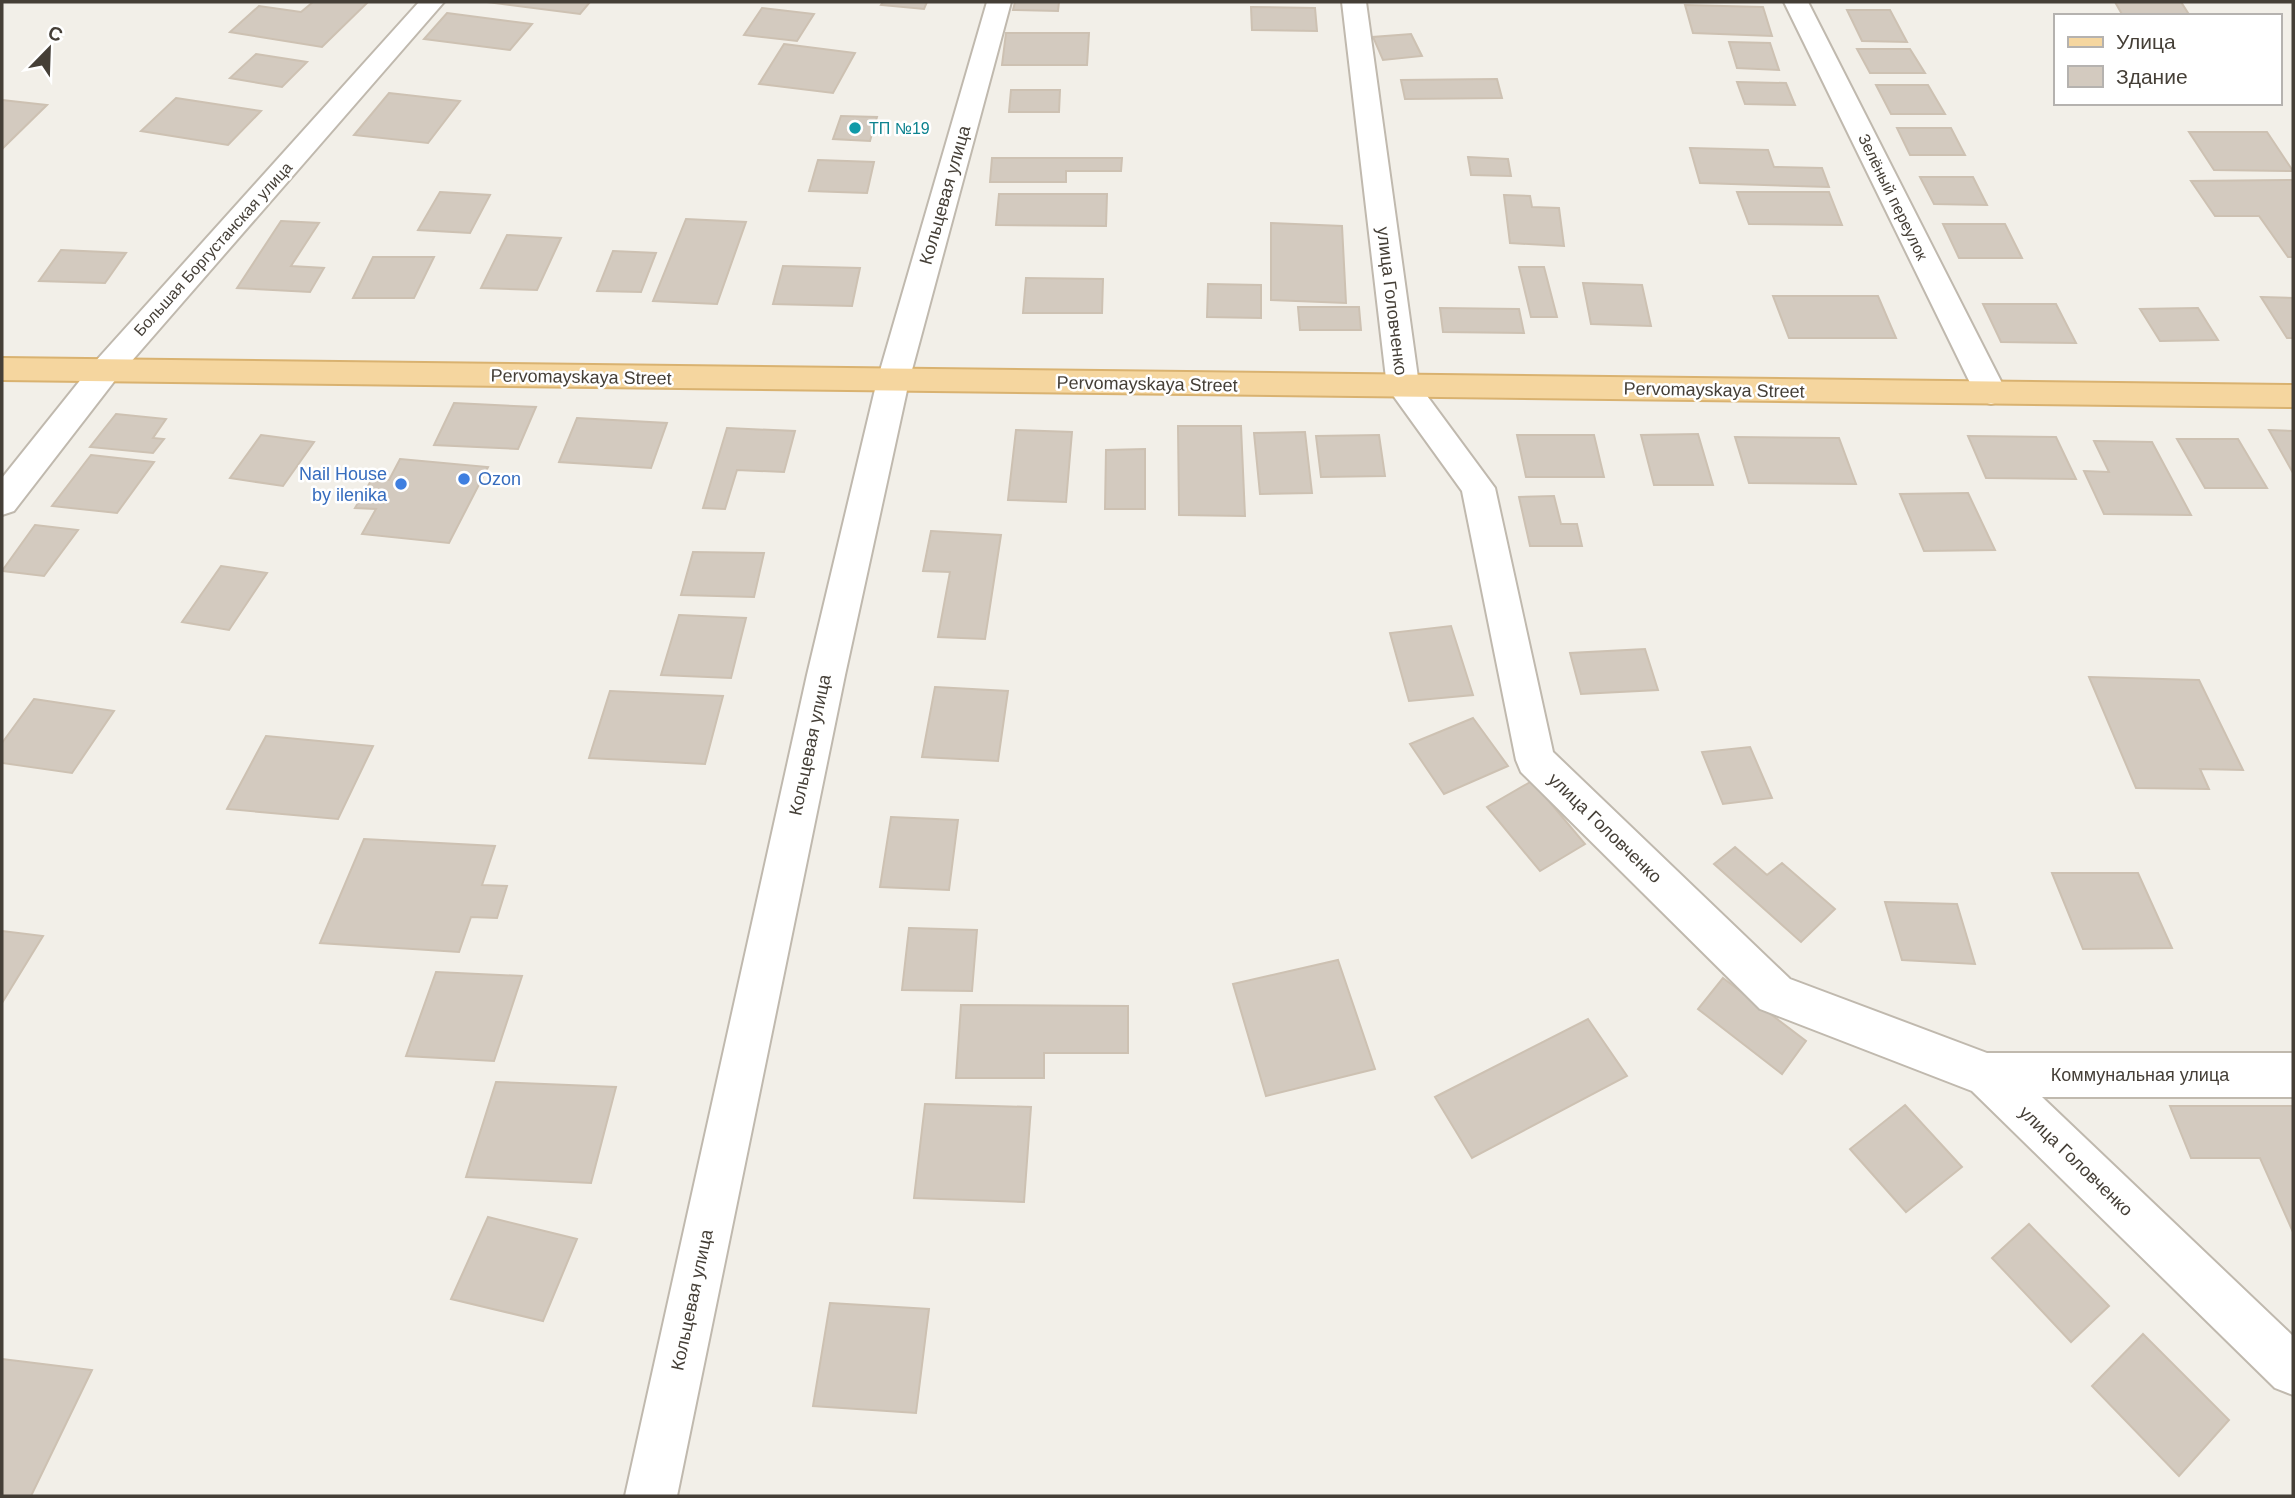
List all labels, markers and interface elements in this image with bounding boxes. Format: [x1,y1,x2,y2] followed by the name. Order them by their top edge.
[14,14,84,84] north arrow
[2054,14,2281,105] legend
[45,21,66,46] text: С
[2116,30,2176,53] text: Улица
[2116,65,2188,88] text: Здание
[847,120,863,136] marker: ТП №19
[869,120,930,137] place label: ТП №19
[916,122,975,267] street label: Кольцевая улица
[1855,131,1931,264] street label: Зелёный переулок
[130,159,296,339] street label: Большая Боргустанская улица
[1373,226,1411,376] street label: улица Головченко
[490,365,672,389] street label: Pervomayskaya Street
[1056,372,1238,396] street label: Pervomayskaya Street
[1623,378,1805,402] street label: Pervomayskaya Street
[299,464,388,505] place label: Nail House by ilenika
[478,469,521,489] place label: Ozon
[456,471,472,487] marker: Ozon
[393,476,409,492] marker: Nail House by ilenika
[785,672,835,817] street label: Кольцевая улица
[1544,769,1666,887] street label: улица Головченко
[2051,1065,2230,1085] street label: Коммунальная улица
[2015,1102,2137,1220] street label: улица Головченко
[667,1227,717,1372] street label: Кольцевая улица

